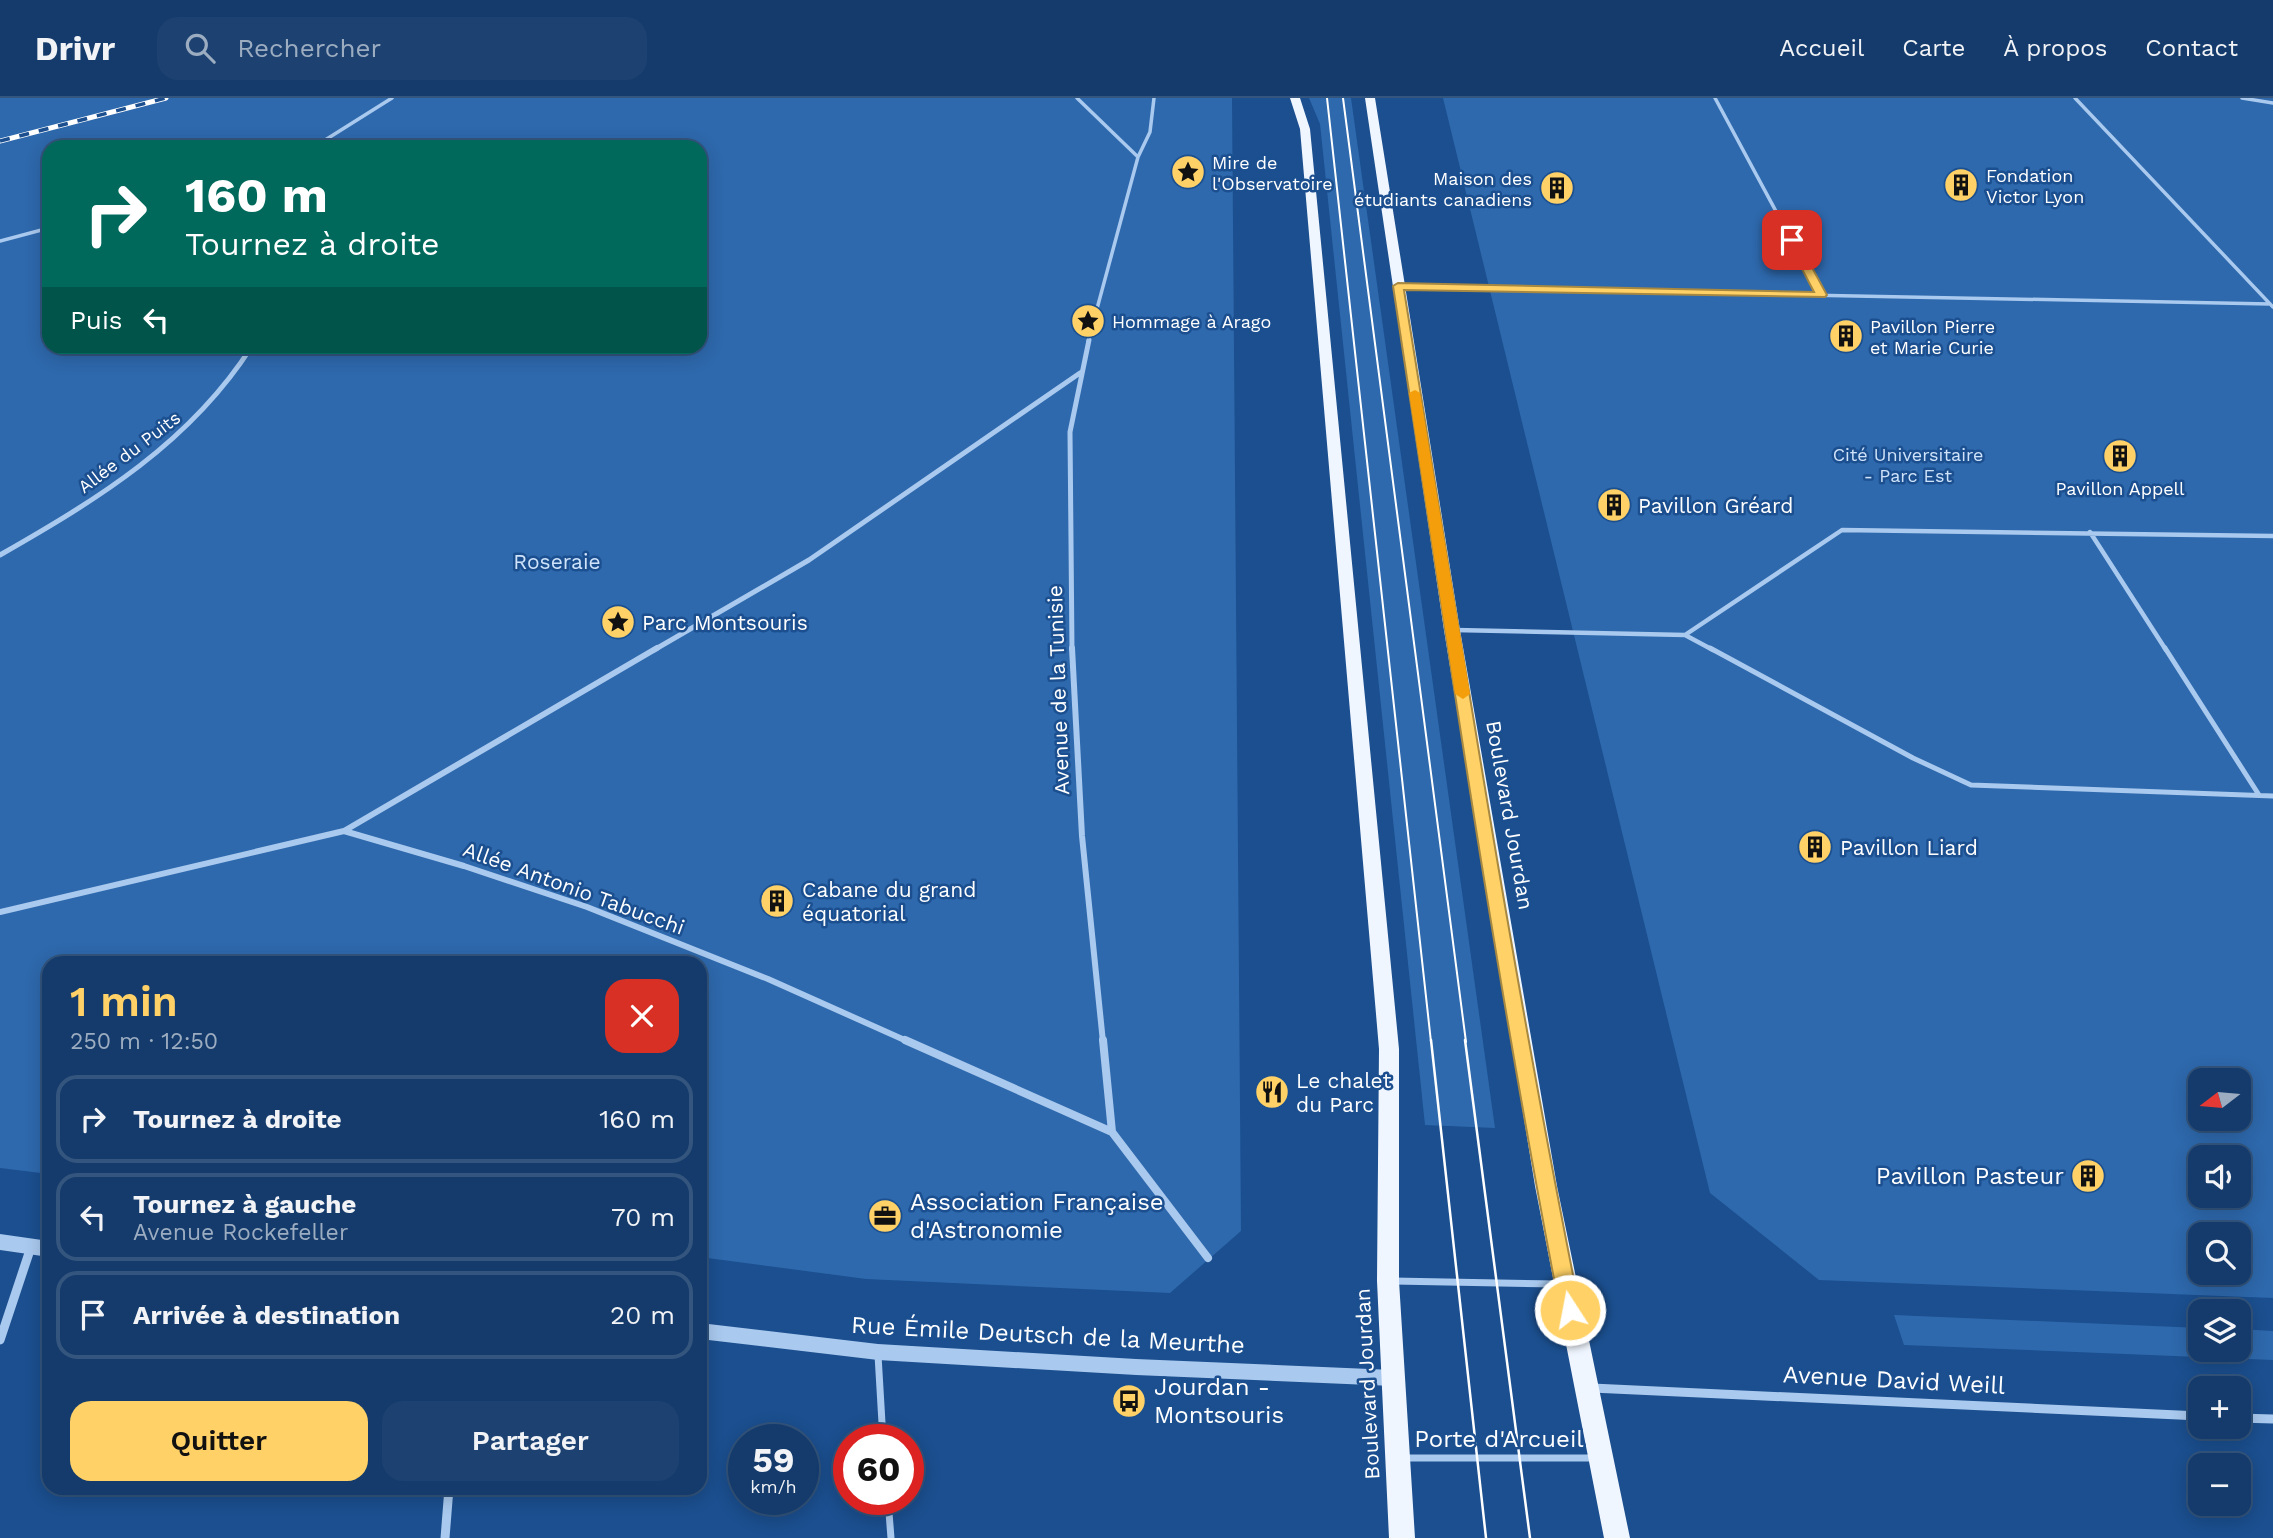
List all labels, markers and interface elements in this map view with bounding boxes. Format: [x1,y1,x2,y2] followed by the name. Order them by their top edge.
[157,17,647,80] search box
[35,29,115,68] text: Drivr
[181,29,219,67] icon: search
[237,33,381,63] text: Rechercher
[1779,34,1864,62] text: Accueil
[1902,34,1965,62] text: Carte
[2003,34,2107,62] text: À propos
[2145,34,2238,62] text: Contact
[1212,152,1333,194] place label: Mire de l'Observatoire
[1169,153,1207,191] place icon: Mire de l'Observatoire
[1986,165,2084,207] place label: Fondation Victor Lyon
[185,166,328,224] text: 160 m
[1942,166,1980,204] building icon: Fondation Victor Lyon
[70,168,161,259] icon: right
[1354,168,1532,210] place label: Maison des étudiants canadiens
[1538,169,1576,207] building icon: Maison des étudiants canadiens
[1762,210,1822,270] pin
[1773,221,1811,259] icon: arrive
[185,225,440,263] text: Tournez à droite
[137,301,175,339] icon: left
[1069,302,1107,340] place icon: Hommage à Arago
[70,305,123,335] text: Puis
[1112,311,1271,332] place label: Hommage à Arago
[1870,316,1995,358] place label: Pavillon Pierre et Marie Curie
[1827,317,1865,355] building icon: Pavillon Pierre et Marie Curie
[74,407,184,497] street label: Allée du Puits
[2101,437,2139,475] building icon: Pavillon Appell
[1833,444,1983,486] park label: Cité Universitaire - Parc Est
[2055,478,2185,499] place label: Pavillon Appell
[1595,486,1633,524] building icon: Pavillon Gréard
[1638,493,1793,518] place label: Pavillon Gréard
[513,549,601,574] park label: Roseraie
[1042,585,1074,795] street label: Avenue de la Tunisie
[599,603,637,641] place icon: Parc Montsouris
[642,610,808,635] place label: Parc Montsouris
[1481,718,1539,912] street label: Boulevard Jourdan
[1796,828,1834,866] building icon: Pavillon Liard
[1840,835,1978,860] place label: Pavillon Liard
[460,836,688,940] street label: Allée Antonio Tabucchi
[802,877,976,926] place label: Cabane du grand équatorial
[758,882,796,920] building icon: Cabane du grand équatorial
[70,977,178,1026] text: 1 min
[605,979,679,1053] button: close
[70,1028,218,1055] text: 250 m · 12:50
[1296,1068,1391,1117] place label: Le chalet du Parc
[2188,1068,2250,1130] north arrow
[2188,1068,2251,1516] map controls
[1253,1073,1291,1111] restaurant icon: Le chalet du Parc
[74,1100,112,1138] icon: right
[133,1104,342,1134] text: Tournez à droite
[599,1104,675,1134] text: 160 m
[2188,1145,2251,1208] button: sound
[2069,1157,2107,1195] building icon: Pavillon Pasteur
[1876,1162,2064,1190] place label: Pavillon Pasteur
[910,1188,1164,1244] place label: Association Française d'Astronomie
[133,1189,356,1219] text: Tournez à gauche
[866,1197,904,1235] office icon: Association Française d'Astronomie
[74,1198,112,1236] icon: left
[611,1202,675,1232] text: 70 m
[133,1219,348,1246] text: Avenue Rockefeller
[2188,1222,2251,1285] button: search
[1533,1273,1607,1347] position arrow
[1350,1288,1384,1480] street label: Boulevard Jourdan
[74,1296,112,1334] icon: arrive
[2188,1299,2251,1362] button: layers
[133,1300,400,1330] text: Arrivée à destination
[610,1300,675,1330] text: 20 m
[851,1311,1245,1359] street label: Rue Émile Deutsch de la Meurthe
[1782,1360,2006,1400] street label: Avenue David Weill
[1154,1373,1284,1429] place label: Jourdan - Montsouris
[2188,1376,2251,1439] button: +
[1110,1382,1148,1420] bus stop icon: Jourdan - Montsouris
[70,1401,368,1481] button: Quitter
[382,1401,679,1481] button: Partager
[833,1424,924,1515] speed limit sign: 60
[1414,1425,1584,1453] street label: Porte d'Arcueil
[753,1439,794,1481] text: 59
[2188,1453,2251,1516] button: −
[750,1476,797,1497] text: km/h

